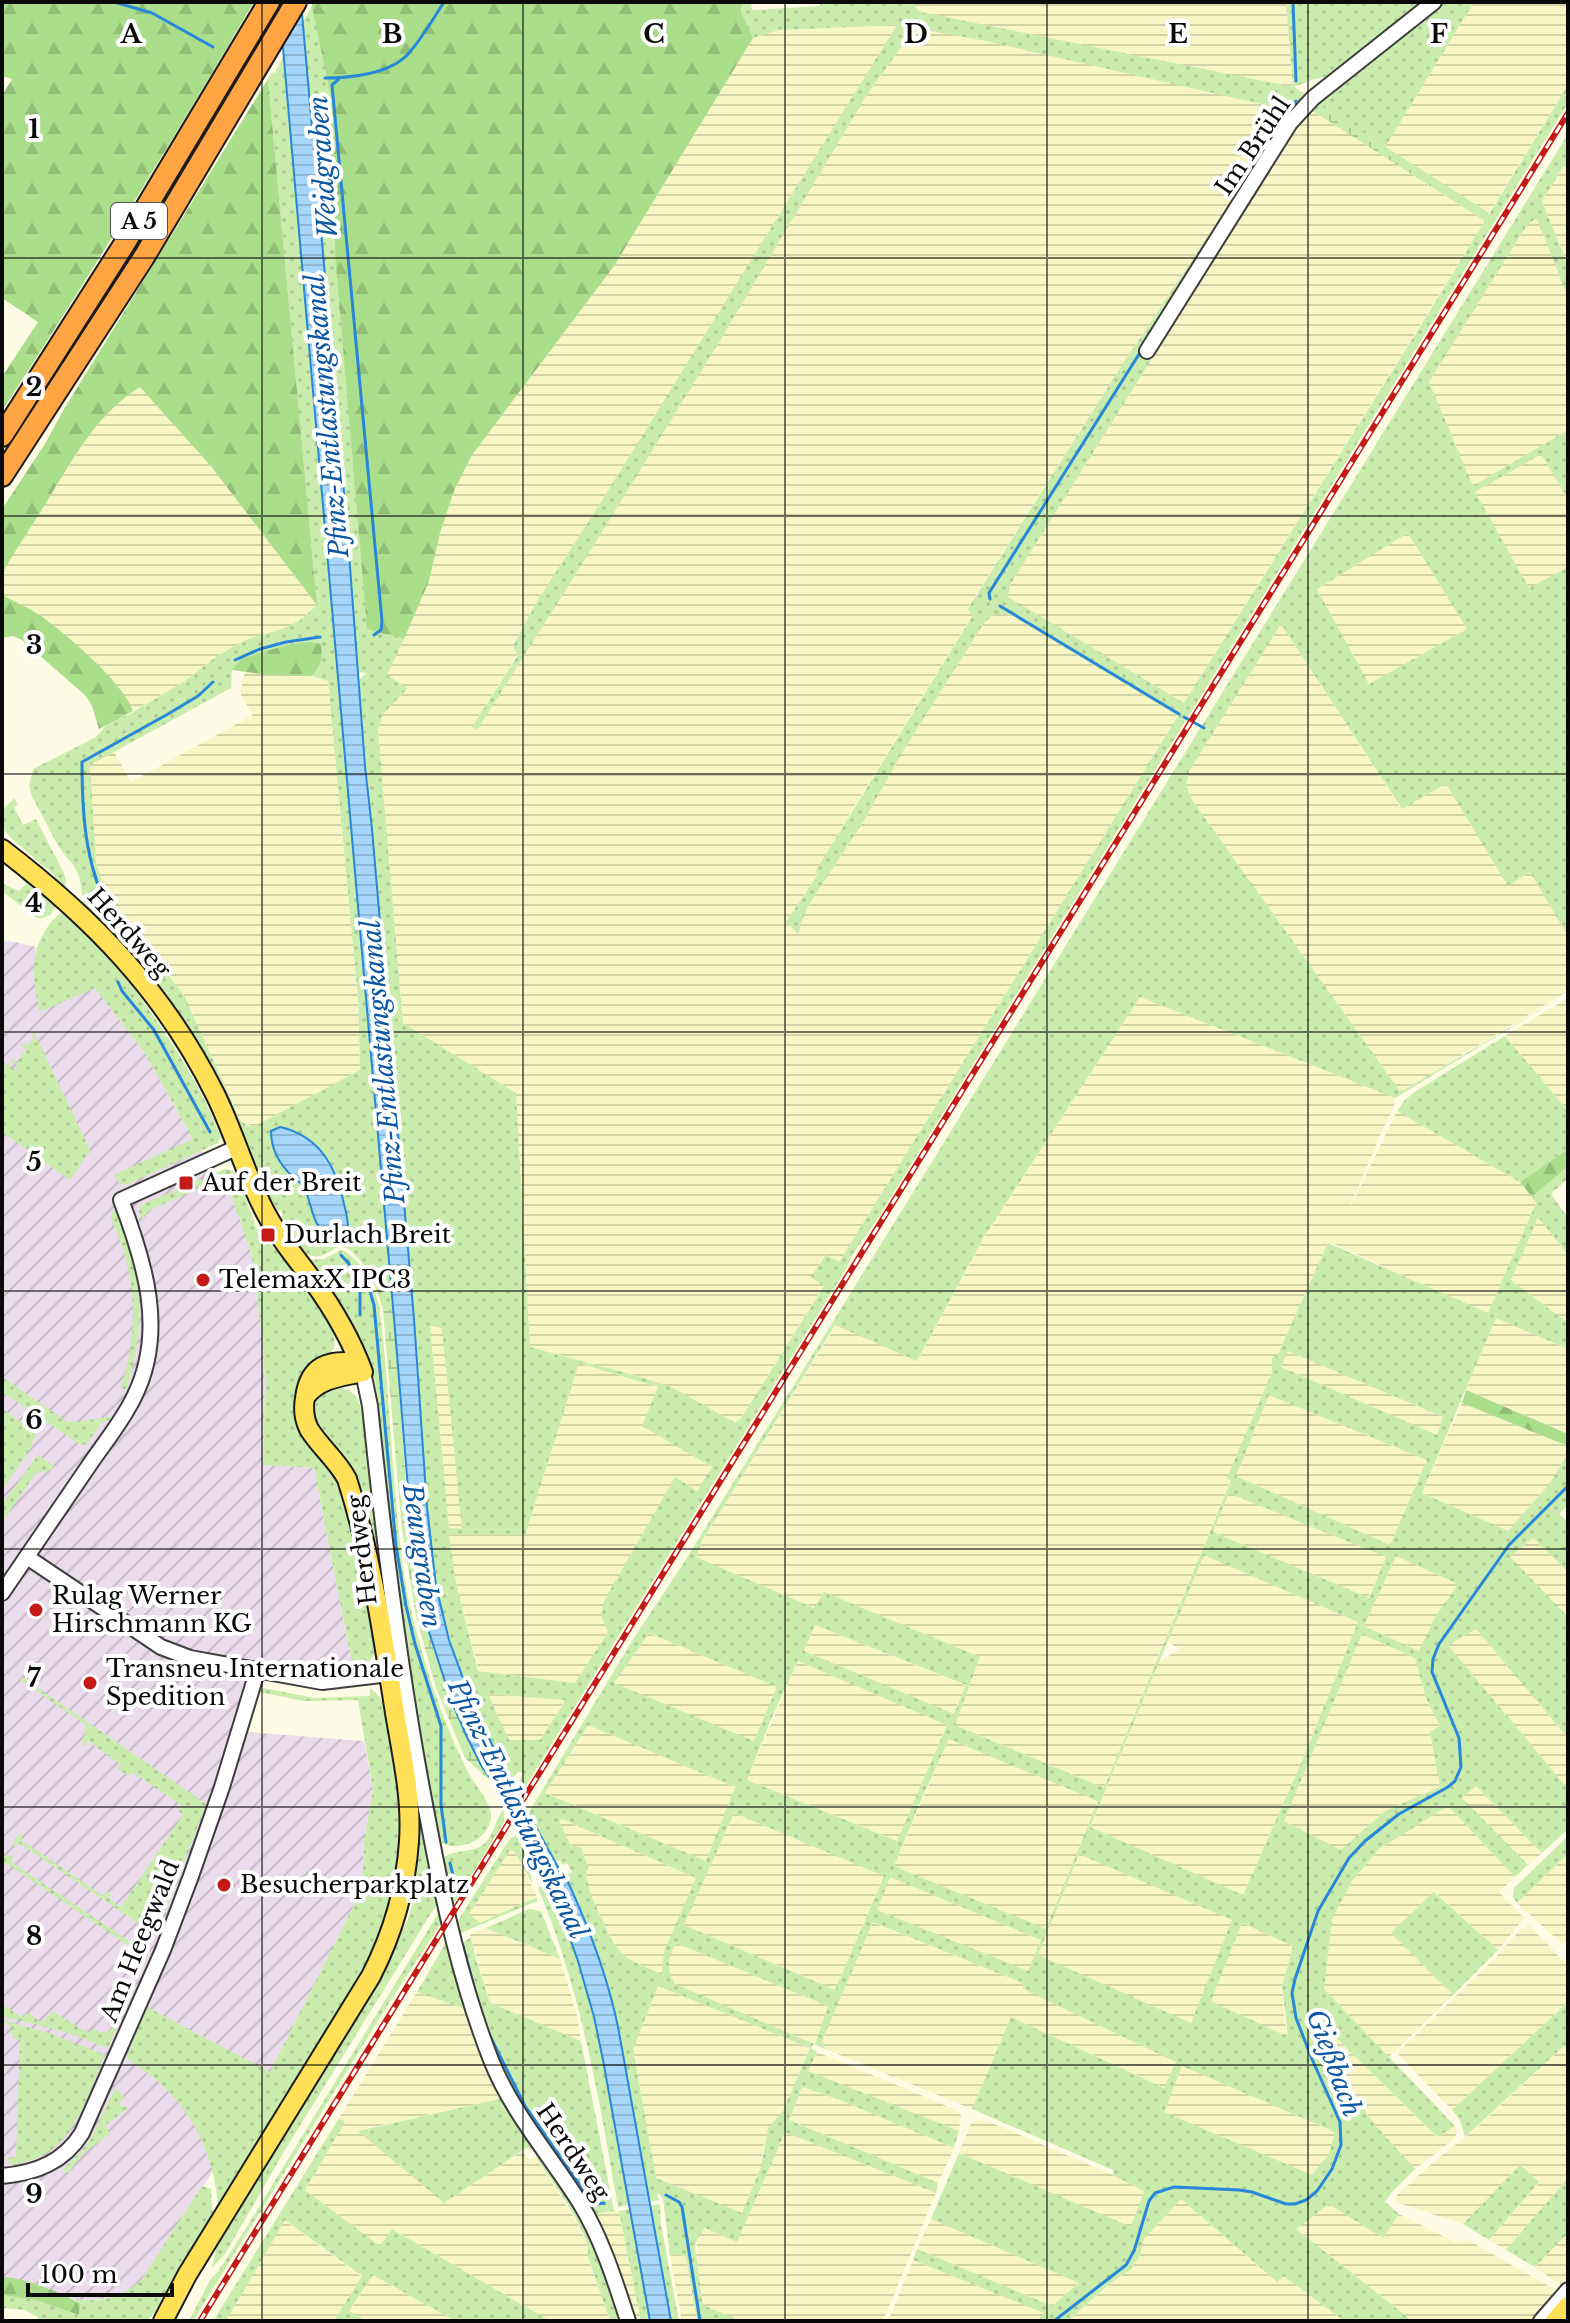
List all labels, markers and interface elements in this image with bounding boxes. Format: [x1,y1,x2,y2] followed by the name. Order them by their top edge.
[119,18,142,50] text: A
[382,18,402,50] text: B
[643,18,665,50] text: C
[904,18,928,50] text: D
[1168,18,1188,50] text: E
[1430,18,1448,50] text: F
[1209,91,1296,201] street label: Im Brühl
[302,94,344,240] water label: Weidgraben
[28,113,40,145] text: 1
[111,203,167,239] road number: A 5
[299,272,355,560] water label: Pfinz-Entlastungskanal
[26,371,42,403] text: 2
[26,629,42,661] text: 3
[82,882,178,984] street label: Herdweg
[25,887,43,919] text: 4
[355,918,411,1206] water label: Pfinz-Entlastungskanal
[26,1146,42,1178] text: 5
[201,1168,361,1197] place label: Auf der Breit
[177,1174,195,1192] marker: Auf der Breit
[284,1220,451,1249] place label: Durlach Breit
[259,1226,277,1244] marker: Durlach Breit
[219,1265,411,1294] place label: TelemaxX IPC3
[194,1271,212,1289] marker: TelemaxX IPC3
[25,1404,43,1436] text: 6
[396,1481,448,1630] water label: Beungraben
[340,1493,383,1607] street label: Herdweg
[52,1581,252,1638] place label: Rulag Werner Hirschmann KG
[27,1601,45,1619] marker: Rulag Werner Hirschmann KG
[106,1654,404,1711] place label: Transneu Internationale Spedition
[27,1662,41,1694] text: 7
[441,1673,595,1945] water label: Pfinz-Entlastungskanal
[81,1674,99,1692] marker: Transneu Internationale Spedition
[93,1856,185,2027] street label: Am Heegwald
[240,1870,469,1899] place label: Besucherparkplatz
[215,1876,233,1894] marker: Besucherparkplatz
[26,1920,42,1952] text: 8
[1300,2005,1368,2121] water label: Gießbach
[530,2098,617,2206] street label: Herdweg
[25,2178,43,2210] text: 9
[28,2247,172,2297] scale bar
[40,2260,118,2289] text: 100 m

